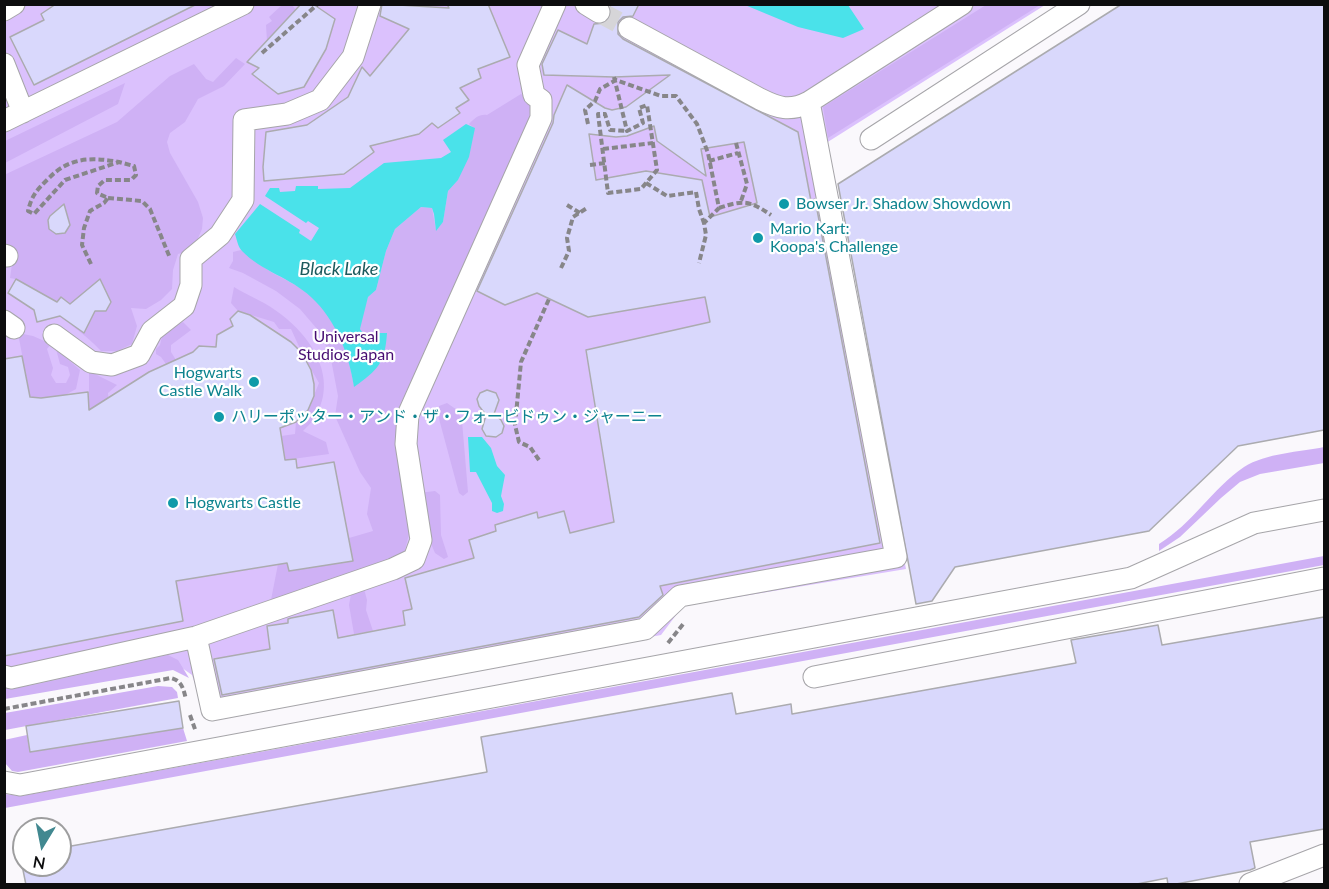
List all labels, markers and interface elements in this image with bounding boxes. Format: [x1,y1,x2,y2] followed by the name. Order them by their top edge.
[796,194,1011,214] place label: Bowser Jr. Shadow Showdown
[777,197,791,211] marker: Bowser Jr. Shadow Showdown
[770,219,898,257] place label: Mario Kart: Koopa's Challenge
[751,231,765,245] marker: Mario Kart: Koopa's Challenge
[300,258,378,280] water label: Black Lake
[298,327,394,365] park label: Universal Studios Japan
[159,363,242,401] place label: Hogwarts Castle Walk
[247,375,261,389] marker: Hogwarts Castle Walk
[231,407,663,427] place label: ハリーポッター・アンド・ザ・フォービドゥン・ジャーニー
[212,410,226,424] marker: ハリーポッター・アンド・ザ・フォービドゥン・ジャーニー
[185,493,301,513] place label: Hogwarts Castle
[166,496,180,510] marker: Hogwarts Castle
[12,817,72,877] north arrow
[31,853,47,874] text: N

